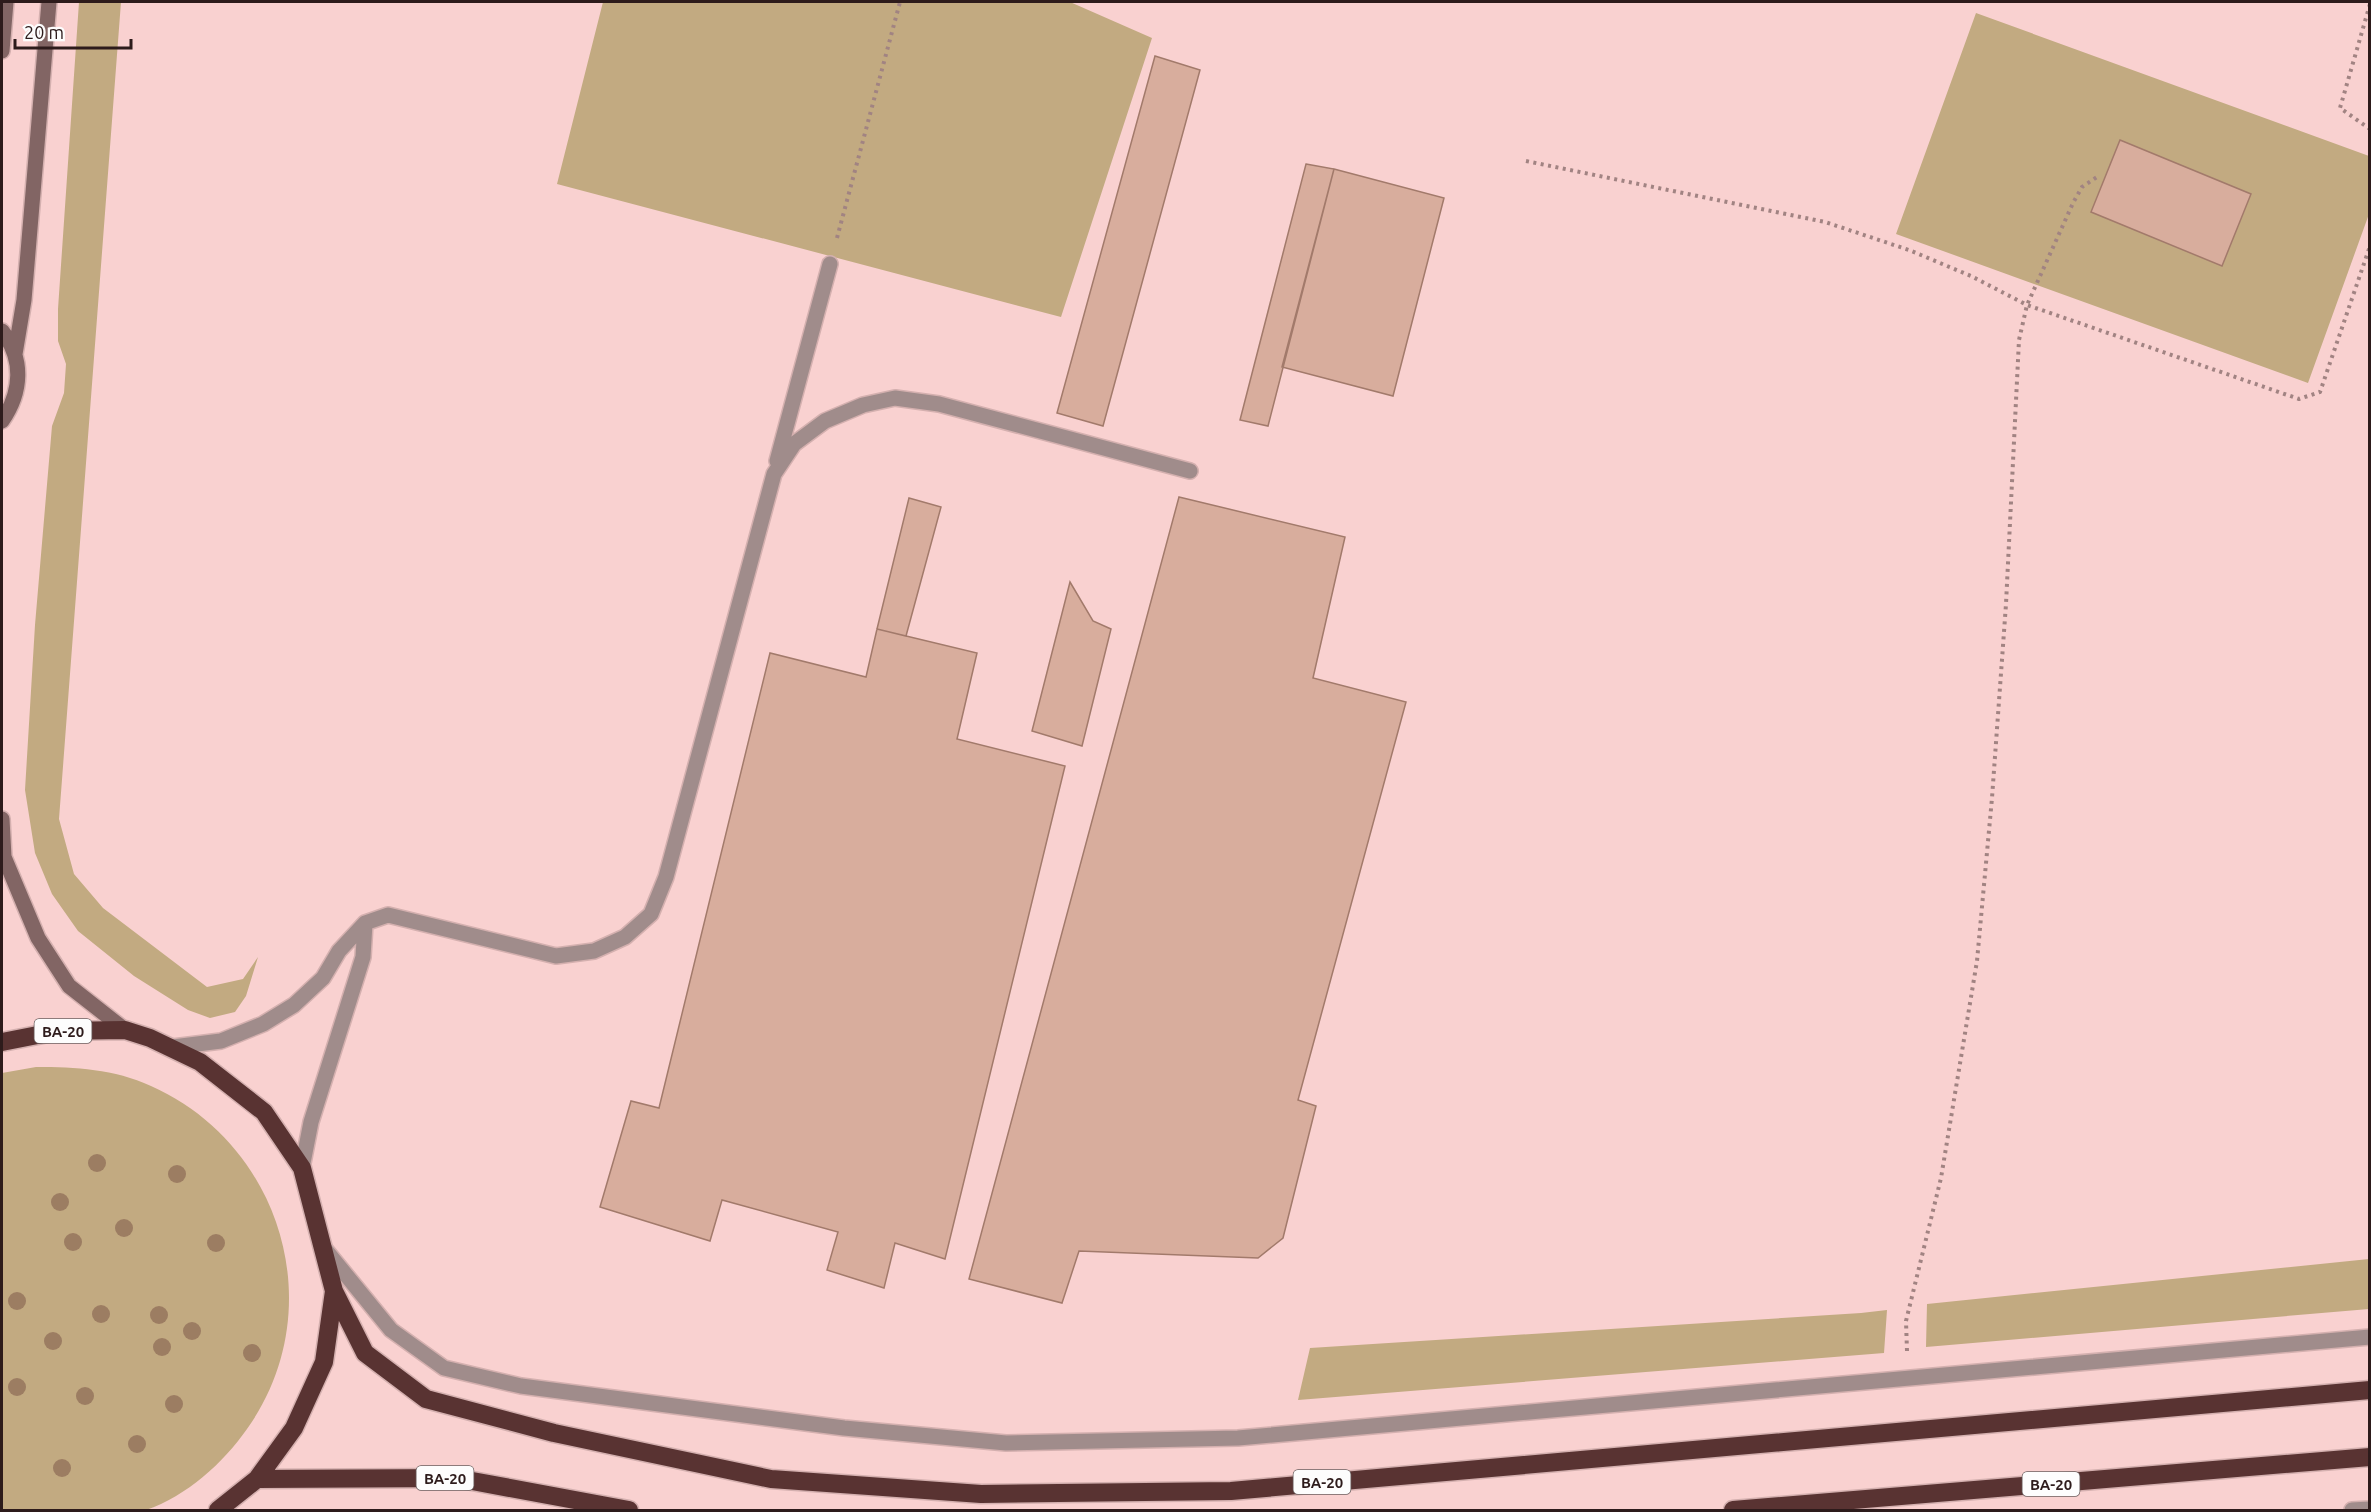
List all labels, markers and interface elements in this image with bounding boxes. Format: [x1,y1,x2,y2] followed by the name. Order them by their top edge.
[15,12,130,50] scale bar
[24,22,64,42] text: 20 m
[34,1019,92,1043] road number: BA-20
[416,1466,474,1490] road number: BA-20
[1294,1470,1350,1494] road number: BA-20
[2022,1472,2080,1496] road number: BA-20

